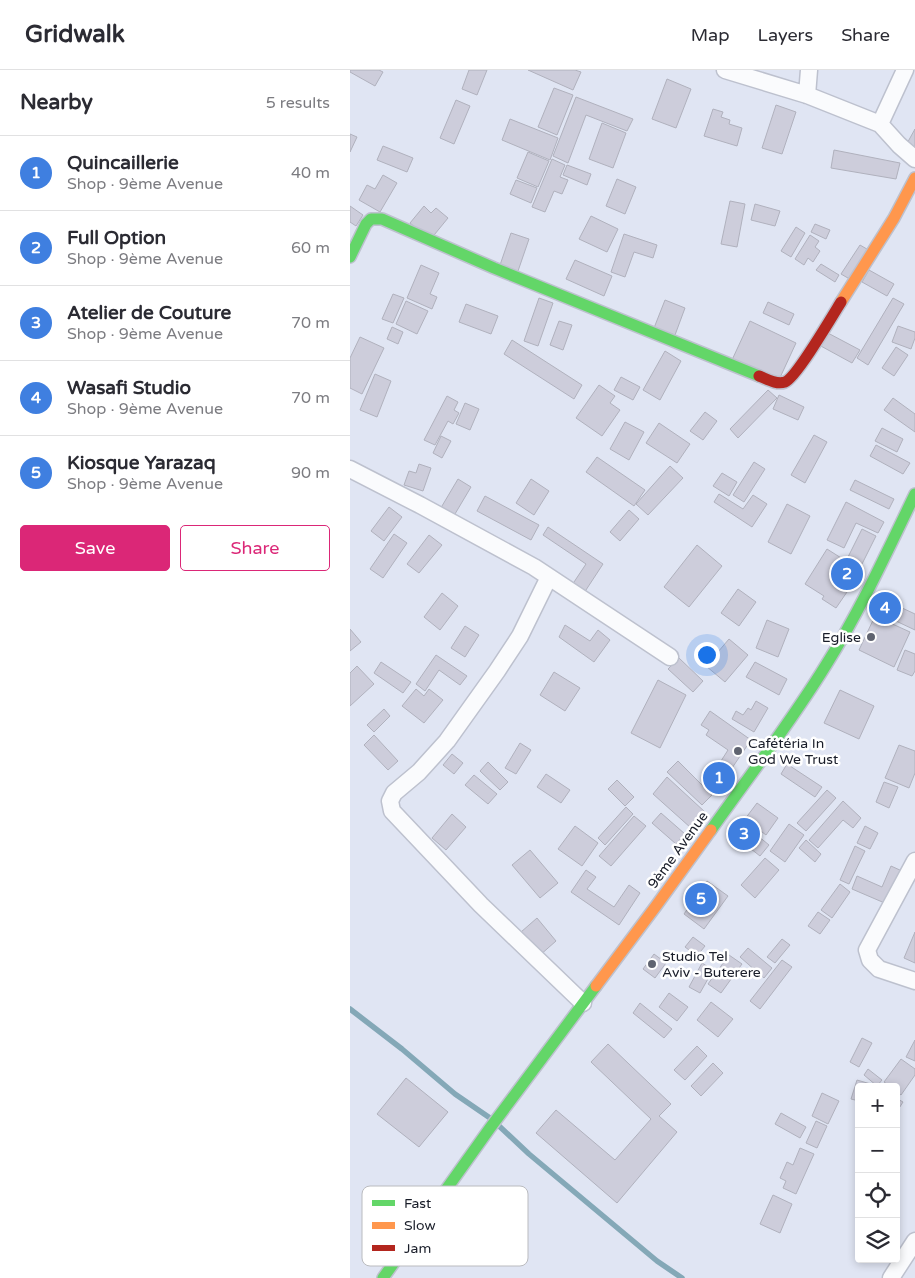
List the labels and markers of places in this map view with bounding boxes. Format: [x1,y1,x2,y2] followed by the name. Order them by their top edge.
[831,555,863,593] pin: 2
[869,589,901,627] pin: 4
[822,629,861,646] place label: Eglise
[865,631,877,643] marker: Eglise
[748,735,839,768] place label: Cafétéria In God We Trust
[732,745,744,757] marker: Cafétéria In God We Trust
[703,759,735,797] pin: 1
[728,815,760,853] pin: 3
[685,880,717,918] pin: 5
[662,948,761,981] place label: Studio Tel Aviv - Buterere
[646,958,658,970] marker: Studio Tel Aviv - Buterere

